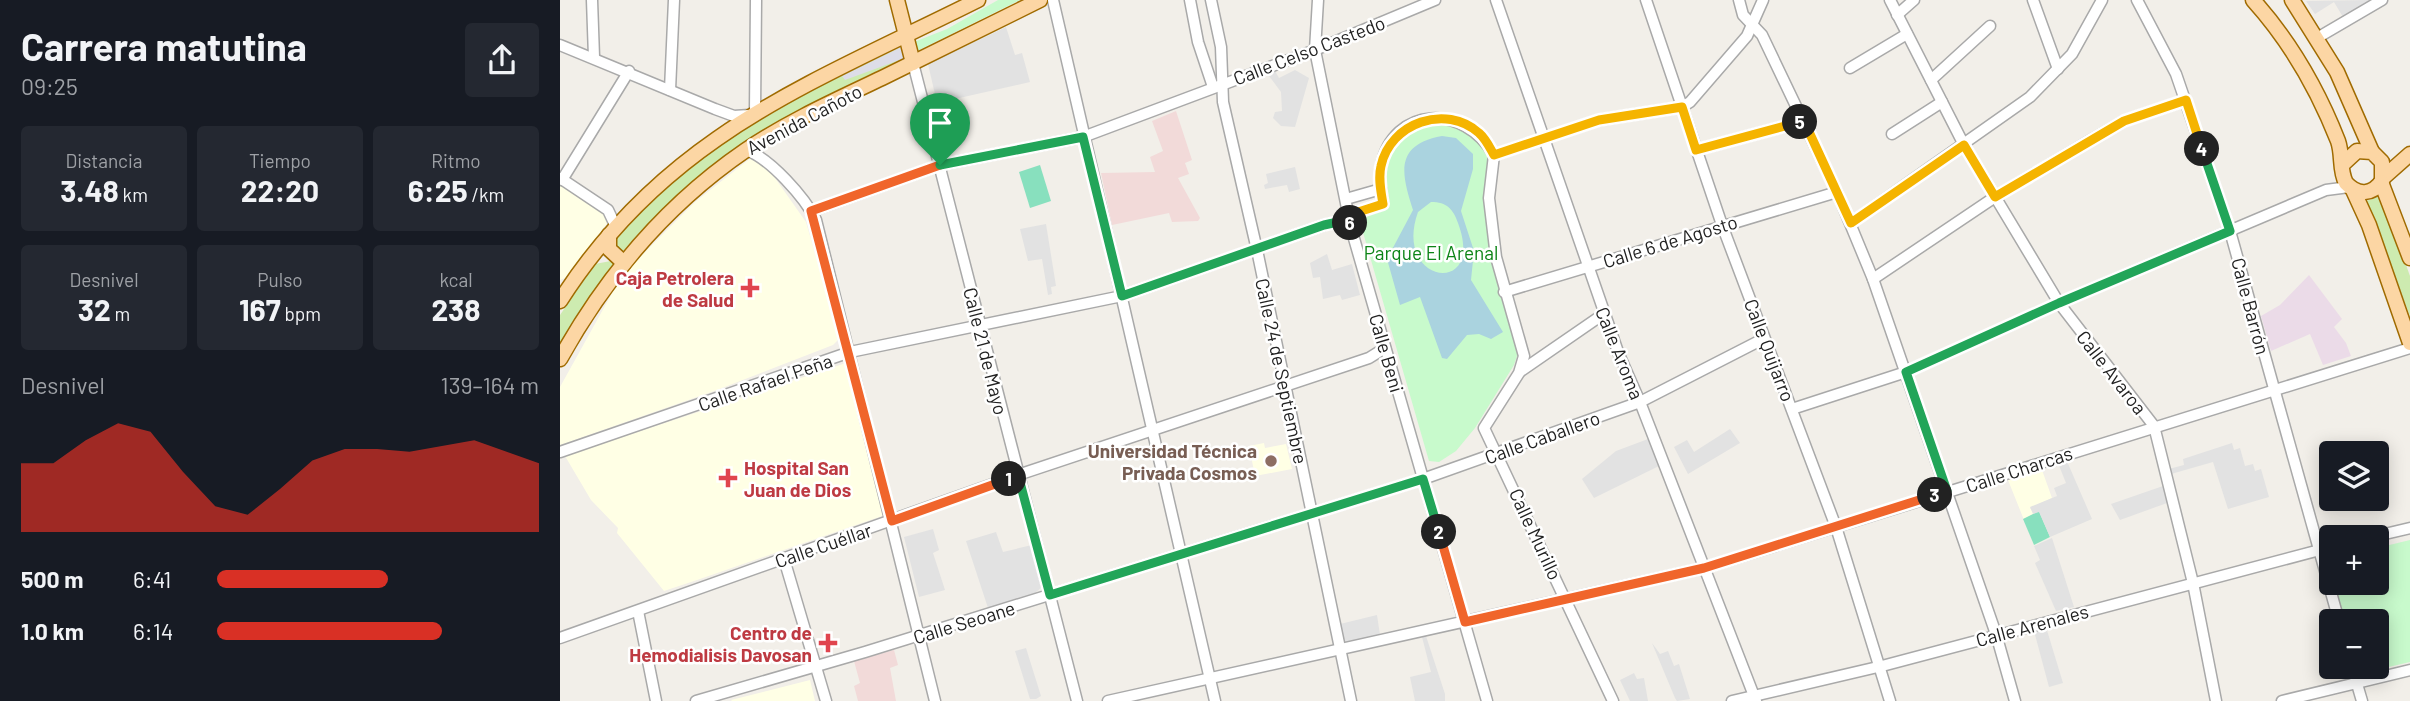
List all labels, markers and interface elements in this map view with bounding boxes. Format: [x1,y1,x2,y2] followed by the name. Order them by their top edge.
[1230,10,1388,90] street label: Calle Celso Castedo
[21,23,307,69] text: Carrera matutina
[465,23,539,97] button: share
[21,72,78,100] text: 09:25
[742,79,866,159] street label: Avenida Cañoto
[910,93,970,165] pin
[921,104,959,142] icon: arrive
[1782,104,1818,140] pin: 5
[1794,110,1805,133] text: 5
[2184,132,2220,166] pin: 4
[2196,137,2207,160] text: 4
[66,149,142,172] text: Distancia
[249,149,311,172] text: Tiempo
[431,149,481,172] text: Ritmo
[60,172,119,208] text: 3.48
[241,172,319,208] text: 22:20
[408,172,468,208] text: 6:25
[119,183,148,206] text: km
[468,183,504,206] text: /km
[1332,206,1368,241] pin: 6
[1600,210,1740,272] street label: Calle 6 de Agosto
[1344,211,1355,234] text: 6
[1364,241,1498,264] park label: Parque El Arenal
[2227,255,2275,357] street label: Calle Barrón
[616,266,734,311] place label: Caja Petrolera de Salud
[69,268,139,291] text: Desnivel
[257,268,303,291] text: Pulso
[439,268,473,291] text: kcal
[1251,276,1313,466] street label: Calle 24 de Septiembre
[740,278,760,298] marker: Caja Petrolera de Salud
[959,285,1013,417] street label: Calle 21 de Mayo
[78,291,111,327] text: 32
[239,291,281,327] text: 167
[432,291,480,327] text: 238
[1740,295,1800,405] street label: Calle Quijarro
[111,302,130,325] text: m
[281,302,321,325] text: bpm
[1591,303,1649,403] street label: Calle Aroma
[1365,311,1409,395] street label: Calle Beni
[2072,325,2152,419] street label: Calle Avaroa
[695,348,835,416] street label: Calle Rafael Peña
[21,371,105,399] text: Desnivel
[441,371,539,399] text: 139–164 m
[1481,405,1603,469] street label: Calle Caballero
[1088,439,1257,484] place label: Universidad Técnica Privada Cosmos
[1963,441,2075,497] street label: Calle Charcas
[2319,441,2389,679] map controls
[2319,441,2389,511] button: layers
[1263,453,1279,469] marker: Universidad Técnica Privada Cosmos
[744,456,851,501] place label: Hospital San Juan de Dios
[992,462,1026,496] pin: 1
[1005,467,1012,490] text: 1
[718,468,738,488] marker: Hospital San Juan de Dios
[1918,477,1952,512] pin: 3
[1929,483,1940,506] text: 3
[1505,485,1567,583] street label: Calle Murillo
[1422,514,1456,550] pin: 2
[772,518,875,572] street label: Calle Cuéllar
[1433,520,1444,543] text: 2
[2319,525,2389,595] button: +
[21,565,83,593] text: 500 m
[133,565,171,593] text: 6:41
[910,596,1018,648] street label: Calle Seoane
[1973,599,2091,651] street label: Calle Arenales
[2319,609,2389,679] button: −
[21,617,84,645] text: 1.0 km
[133,617,173,645] text: 6:14
[629,621,812,666] place label: Centro de Hemodialisis Davosan
[818,633,838,653] marker: Centro de Hemodialisis Davosan

